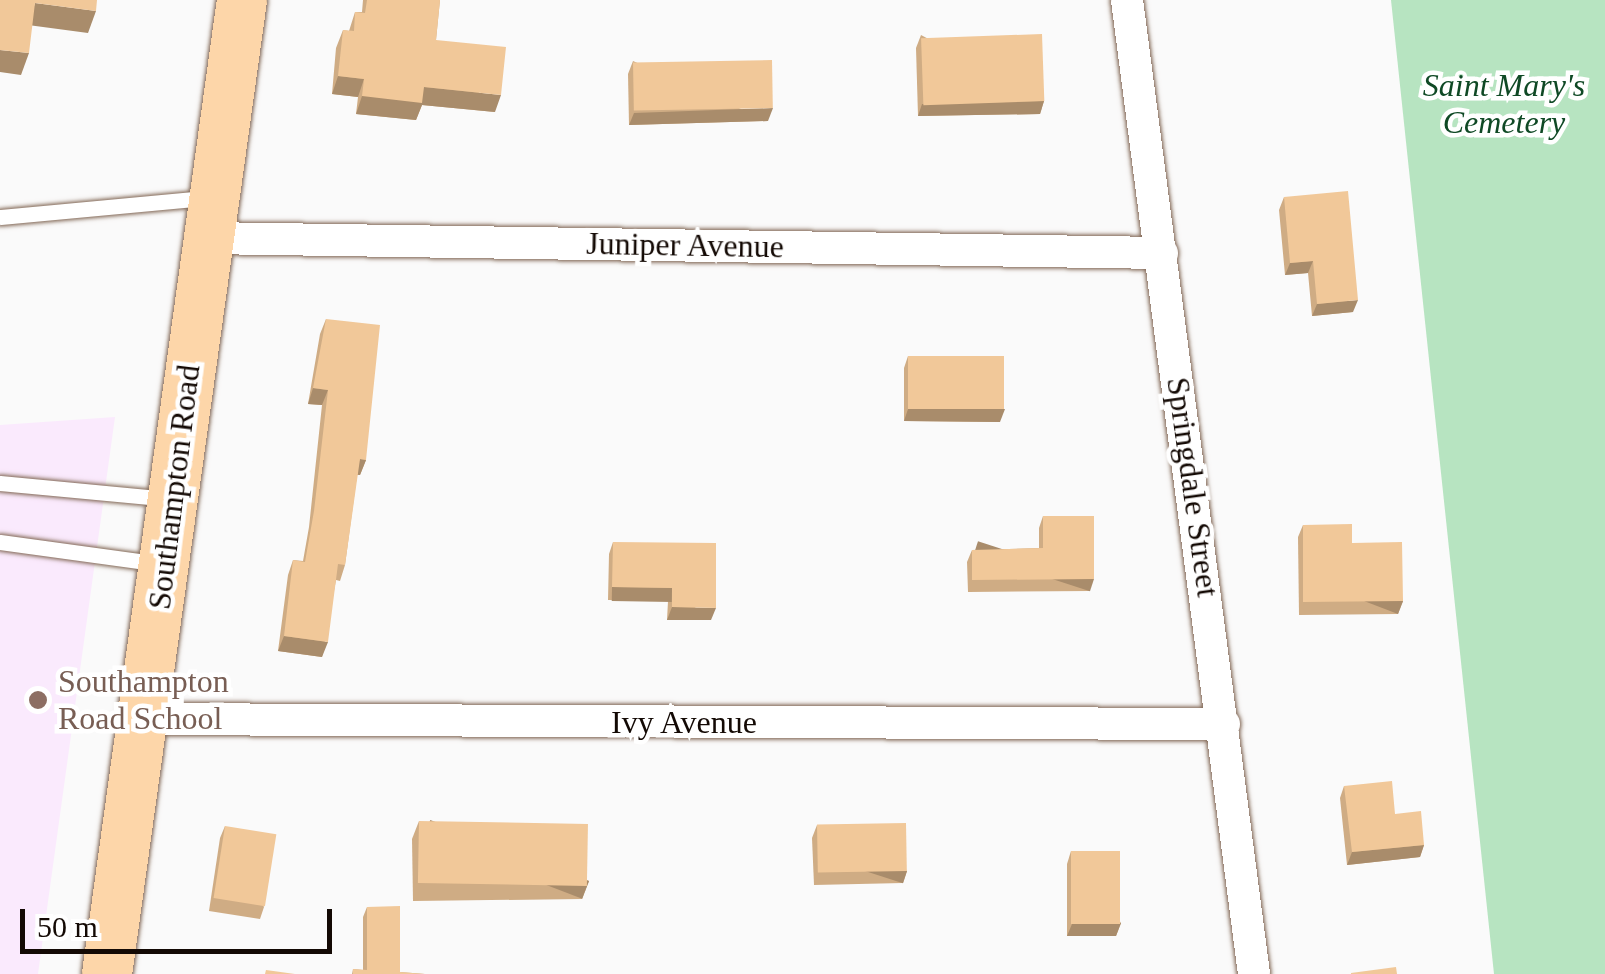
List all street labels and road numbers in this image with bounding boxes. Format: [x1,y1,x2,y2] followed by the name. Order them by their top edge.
[585,224,785,266] street label: Juniper Avenue
[140,362,208,612] street label: Southampton Road
[1159,375,1227,599] street label: Springdale Street
[610,703,758,741] street label: Ivy Avenue

